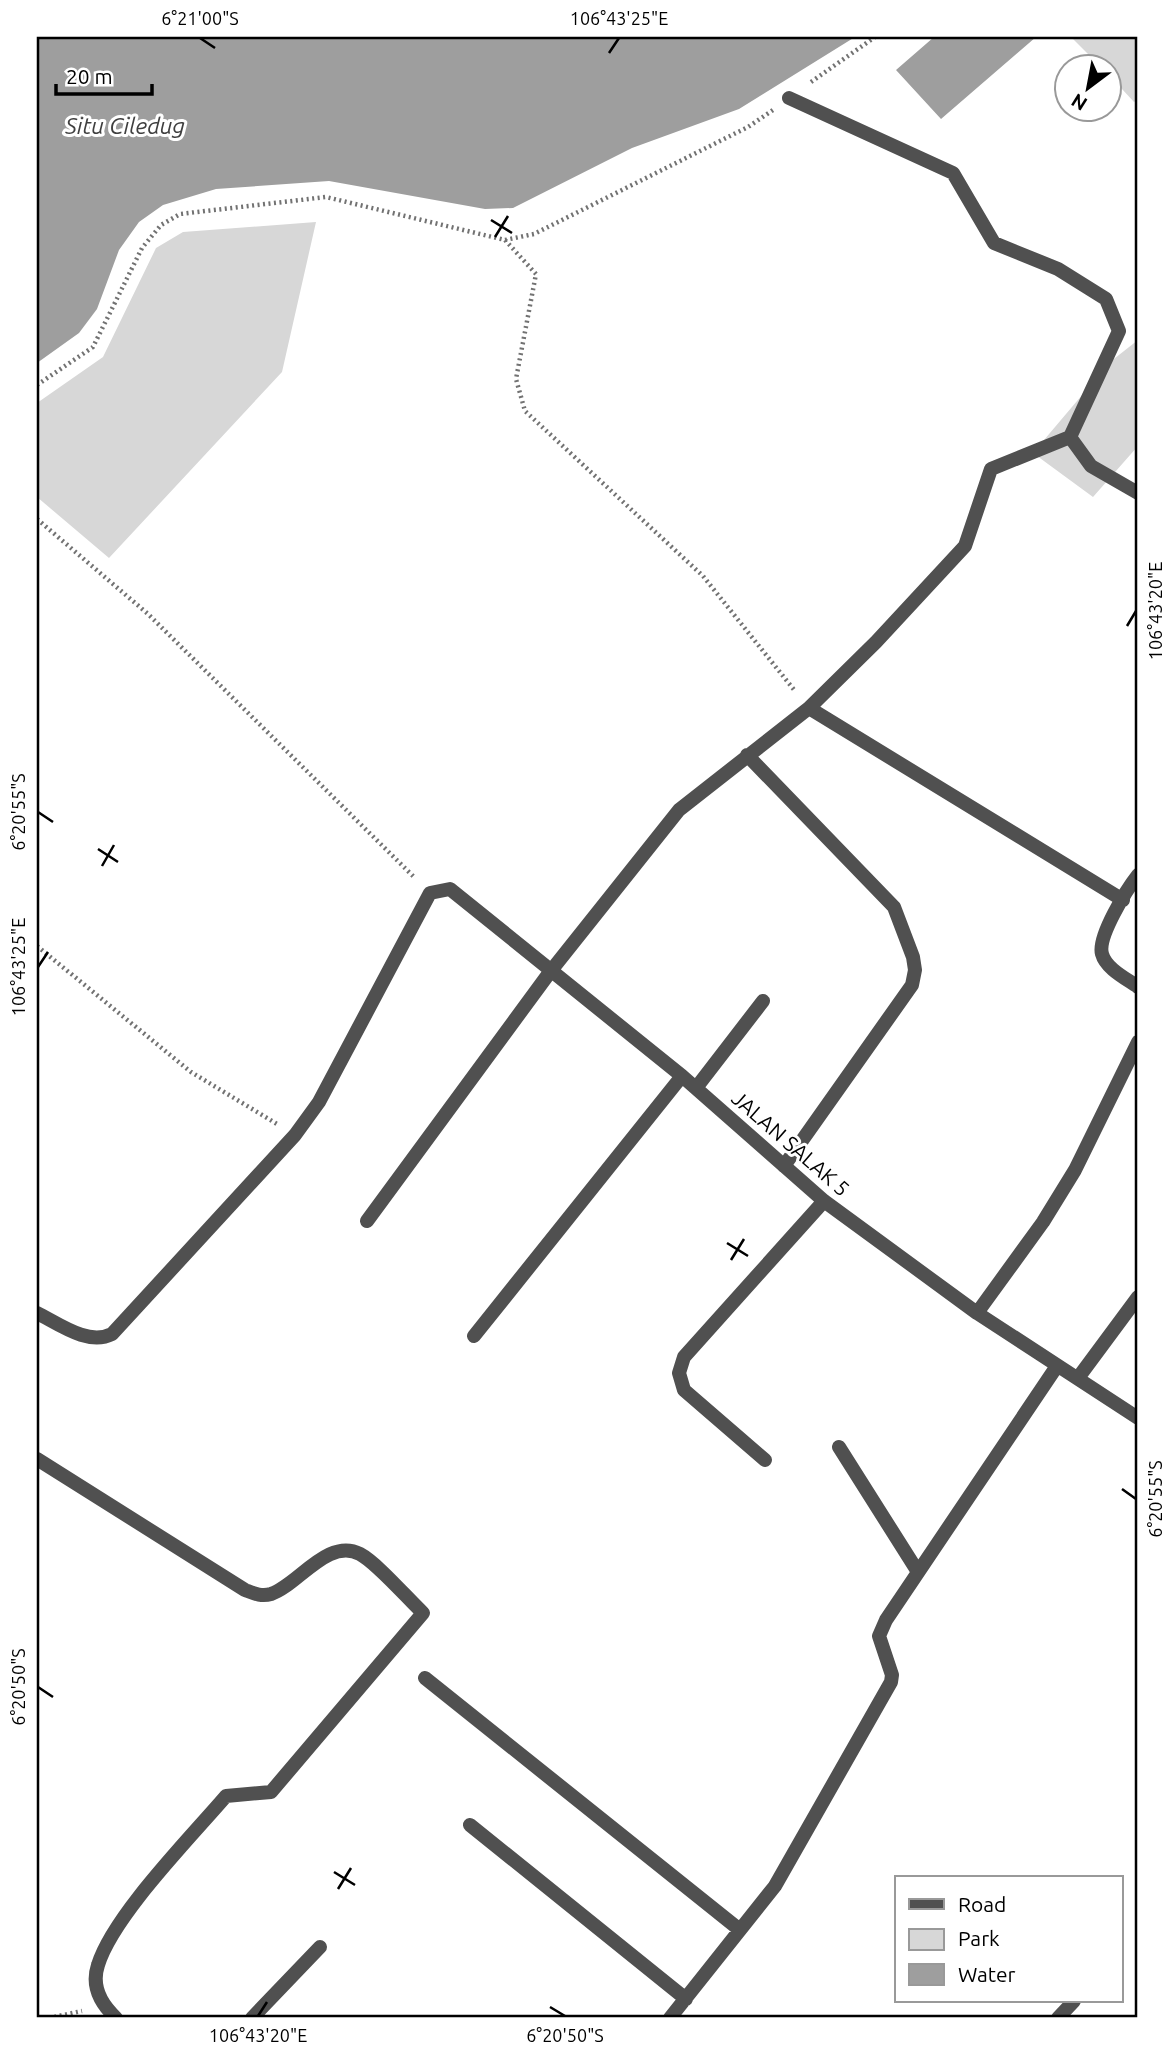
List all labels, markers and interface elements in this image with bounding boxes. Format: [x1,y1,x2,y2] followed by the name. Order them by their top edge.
[161,8,239,28] text: 6°21'00"S
[570,8,668,28] text: 106°43'25"E
[56,52,152,96] scale bar
[1052,52,1122,122] north arrow
[66,64,113,88] text: 20 m
[1067,89,1091,116] text: N
[64,113,185,138] water label: Situ Ciledug
[1145,562,1165,660] text: 106°43'20"E
[8,773,28,851] text: 6°20'55"S
[8,918,28,1016] text: 106°43'25"E
[727,1085,855,1201] street label: JALAN SALAK 5
[1145,1460,1165,1538] text: 6°20'55"S
[8,1648,28,1726] text: 6°20'50"S
[895,1876,1122,2002] legend
[958,1892,1006,1916] text: Road
[958,1926,1000,1950] text: Park
[958,1962,1016,1986] text: Water
[209,2025,307,2045] text: 106°43'20"E
[526,2025,604,2045] text: 6°20'50"S

